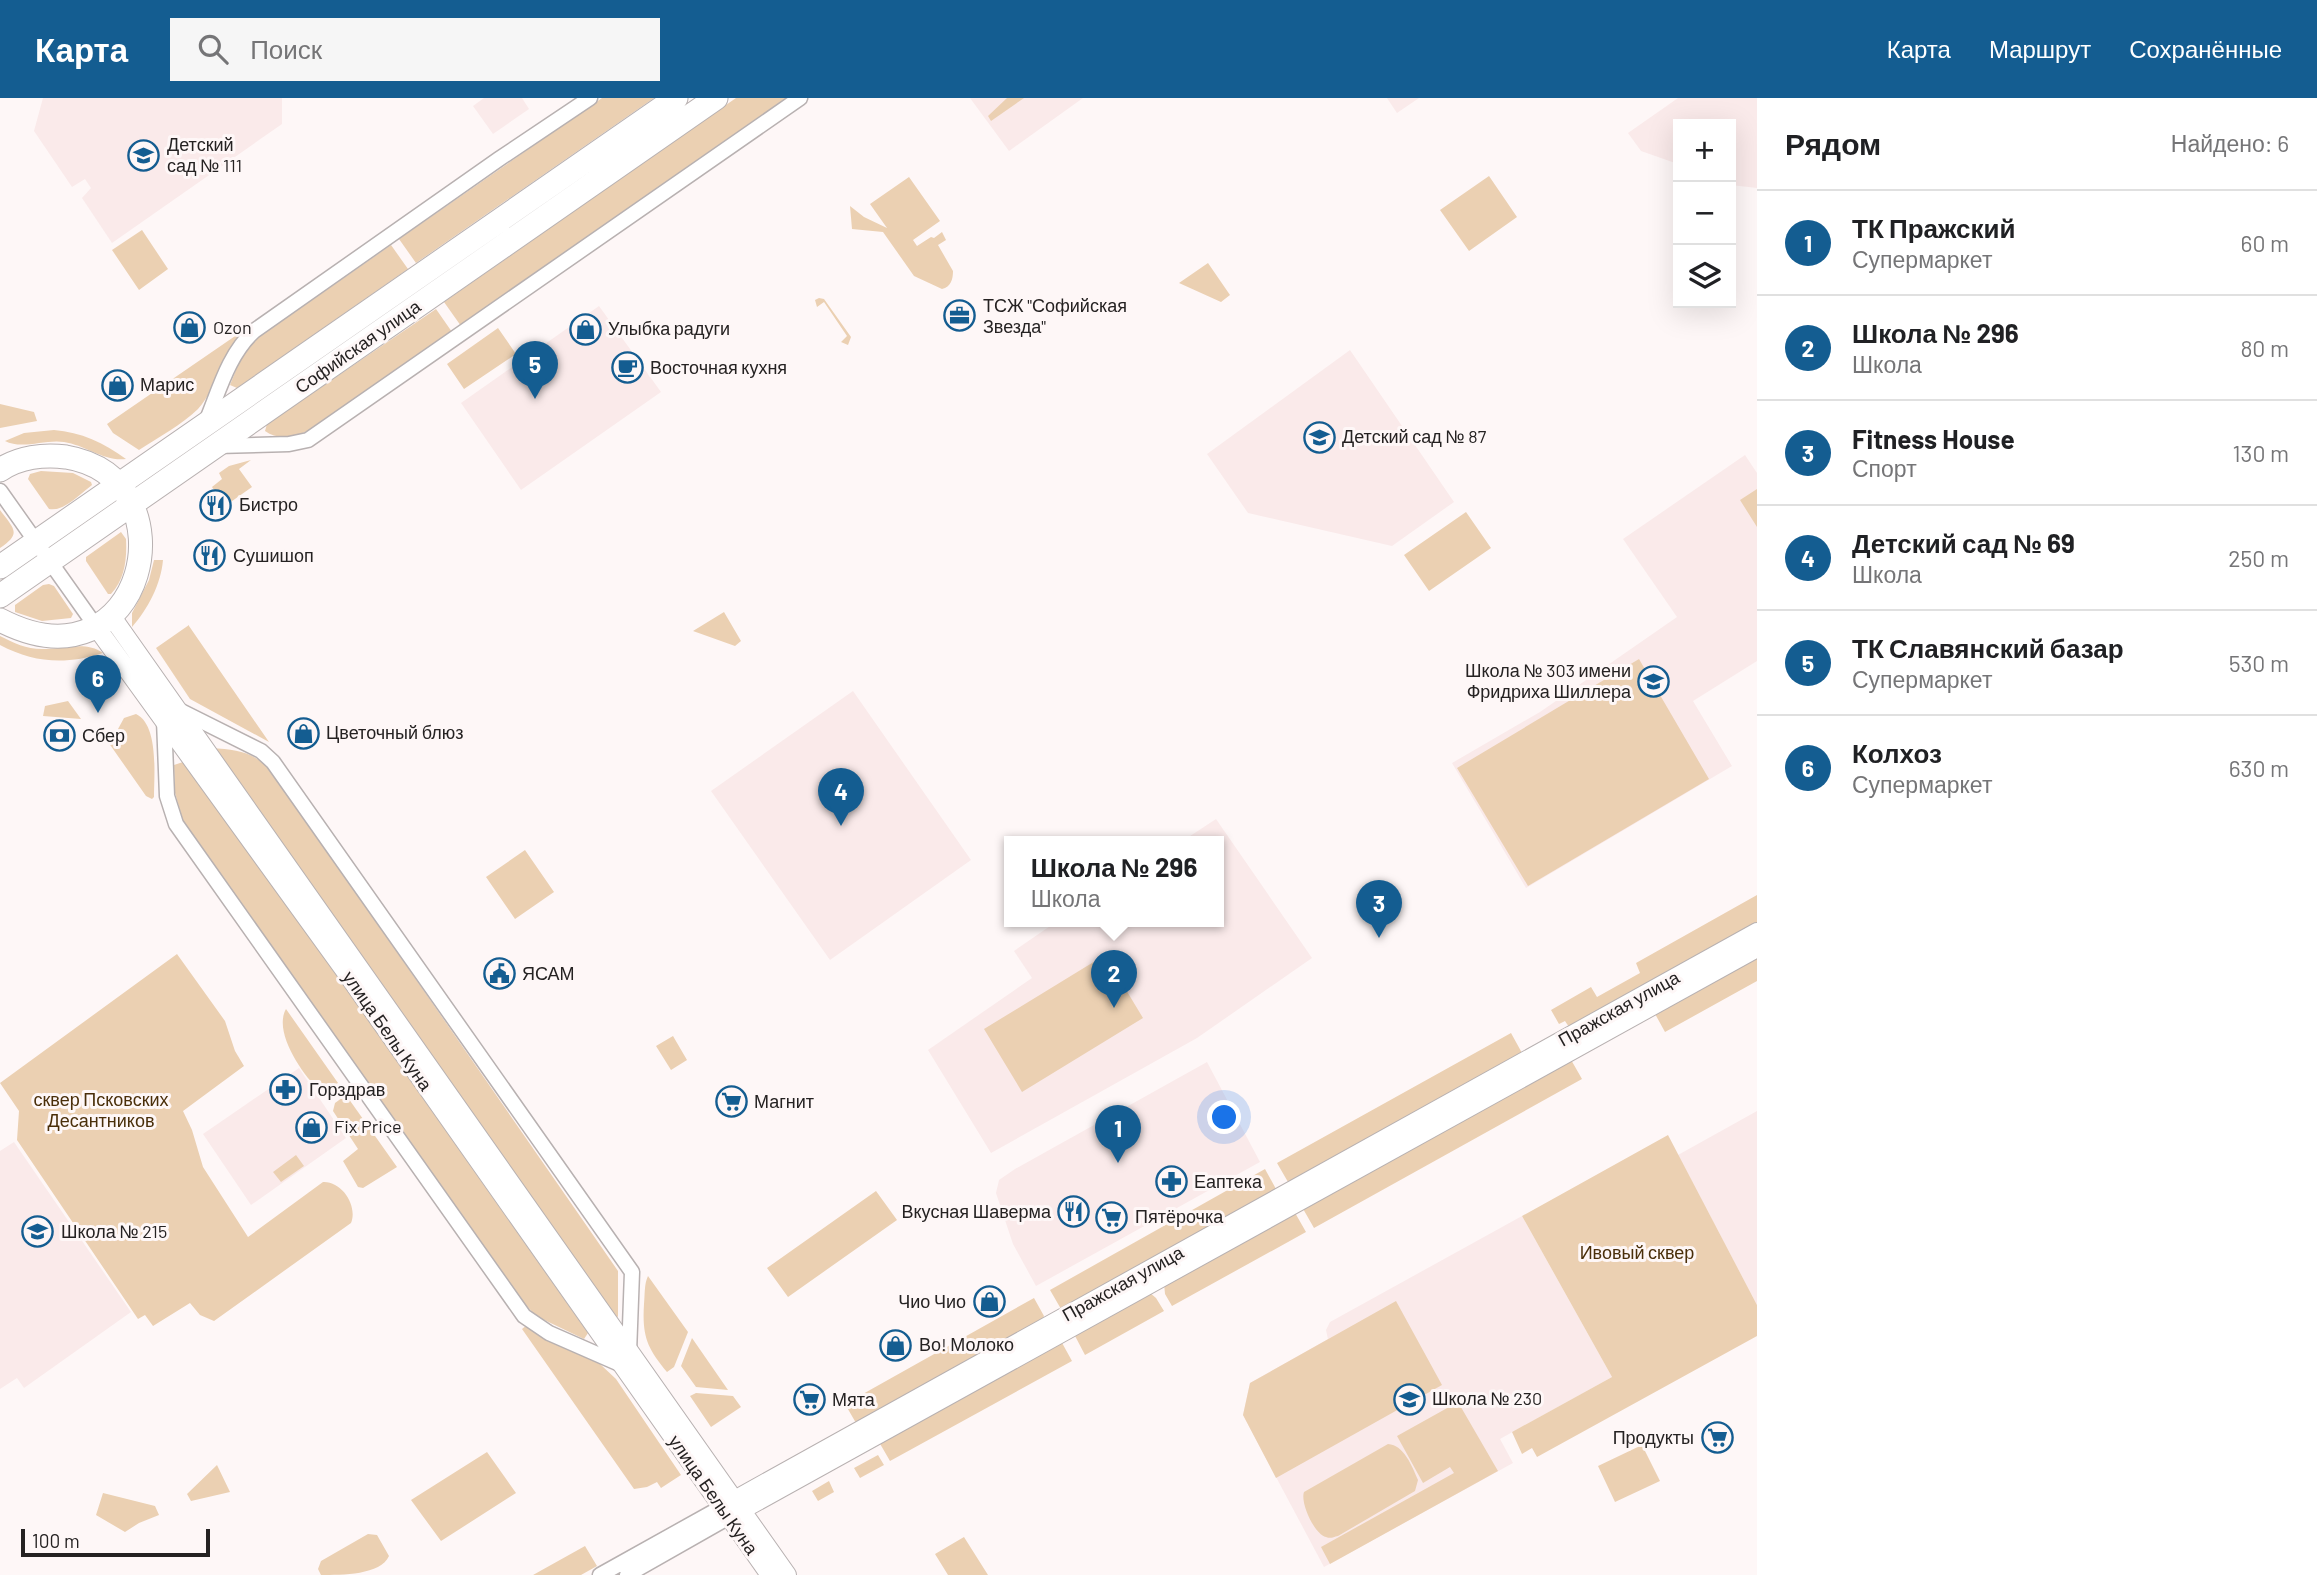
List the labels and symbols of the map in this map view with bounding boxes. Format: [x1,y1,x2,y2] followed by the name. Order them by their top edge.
[167,133,242,176] place label: Детский сад № 111
[127,138,161,172] school or university icon: Детский сад № 111
[290,294,425,398] street label: Софийская улица
[983,294,1127,337] place label: ТСЖ "Софийская Звезда"
[943,299,977,333] office icon: ТСЖ "Софийская Звезда"
[173,311,207,345] shop icon: Ozon
[568,312,602,346] shop icon: Улыбка радуги
[213,316,252,338] place label: Ozon
[608,317,730,339] place label: Улыбка радуги
[512,341,558,399] pin: 5
[610,351,644,385] cafe icon: Восточная кухня
[650,356,787,378] place label: Восточная кухня
[100,368,134,402] shop icon: Марис
[140,373,194,395] place label: Марис
[1302,420,1336,454] school or university icon: Детский сад № 87
[1342,425,1487,447] place label: Детский сад № 87
[199,488,233,522] restaurant icon: Бистро
[239,493,298,515] place label: Бистро
[193,539,227,573] restaurant icon: Сушишоп
[233,544,314,566] place label: Сушишоп
[75,655,121,713] pin: 6
[1465,659,1632,702] place label: Школа № 303 имени Фридриха Шиллера
[1637,664,1671,698] school or university icon: Школа № 303 имени Фридриха Шиллера
[286,716,320,750] shop icon: Цветочный блюз
[42,719,76,753] bank icon: Сбер
[326,721,463,743] place label: Цветочный блюз
[82,724,125,746] place label: Сбер
[818,768,864,826] pin: 4
[1356,880,1402,938] pin: 3
[1091,950,1137,1008] pin: 2
[482,957,516,991] public building icon: ЯСАМ
[522,962,575,984] place label: ЯСАМ
[1554,965,1684,1051] street label: Пражская улица
[338,966,438,1095] street label: улица Белы Куна
[269,1073,303,1107] pharmacy icon: Горздрав
[309,1078,385,1100] place label: Горздрав
[714,1085,748,1119] supermarket icon: Магнит
[33,1088,169,1131] park label: сквер Псковских Десантников
[754,1090,814,1112] place label: Магнит
[1207,1100,1241,1134] your location
[1095,1105,1141,1163] pin: 1
[294,1110,328,1144] shop icon: Fix Price
[334,1115,402,1137] place label: Fix Price
[1154,1165,1188,1199] pharmacy icon: Еаптека
[1194,1170,1263,1192] place label: Еаптека
[1057,1195,1091,1229] restaurant icon: Вкусная Шаверма
[902,1200,1052,1222] place label: Вкусная Шаверма
[1095,1200,1129,1234] supermarket icon: Пятёрочка
[1135,1205,1224,1227] place label: Пятёрочка
[21,1215,55,1249] school or university icon: Школа № 215
[61,1220,167,1242] place label: Школа № 215
[1058,1240,1188,1326] street label: Пражская улица
[1580,1241,1694,1263] park label: Ивовый сквер
[972,1285,1006,1319] shop icon: Чио Чио
[898,1290,966,1312] place label: Чио Чио
[879,1328,913,1362] shop icon: Во! Молоко
[919,1333,1014,1355] place label: Во! Молоко
[1392,1382,1426,1416] school or university icon: Школа № 230
[792,1383,826,1417] supermarket icon: Мята
[1432,1387,1542,1409] place label: Школа № 230
[832,1388,876,1410] place label: Мята
[1700,1421,1734,1455] supermarket icon: Продукты
[1613,1426,1694,1448] place label: Продукты
[664,1430,764,1559] street label: улица Белы Куна
[21,1526,210,1558] scale bar

